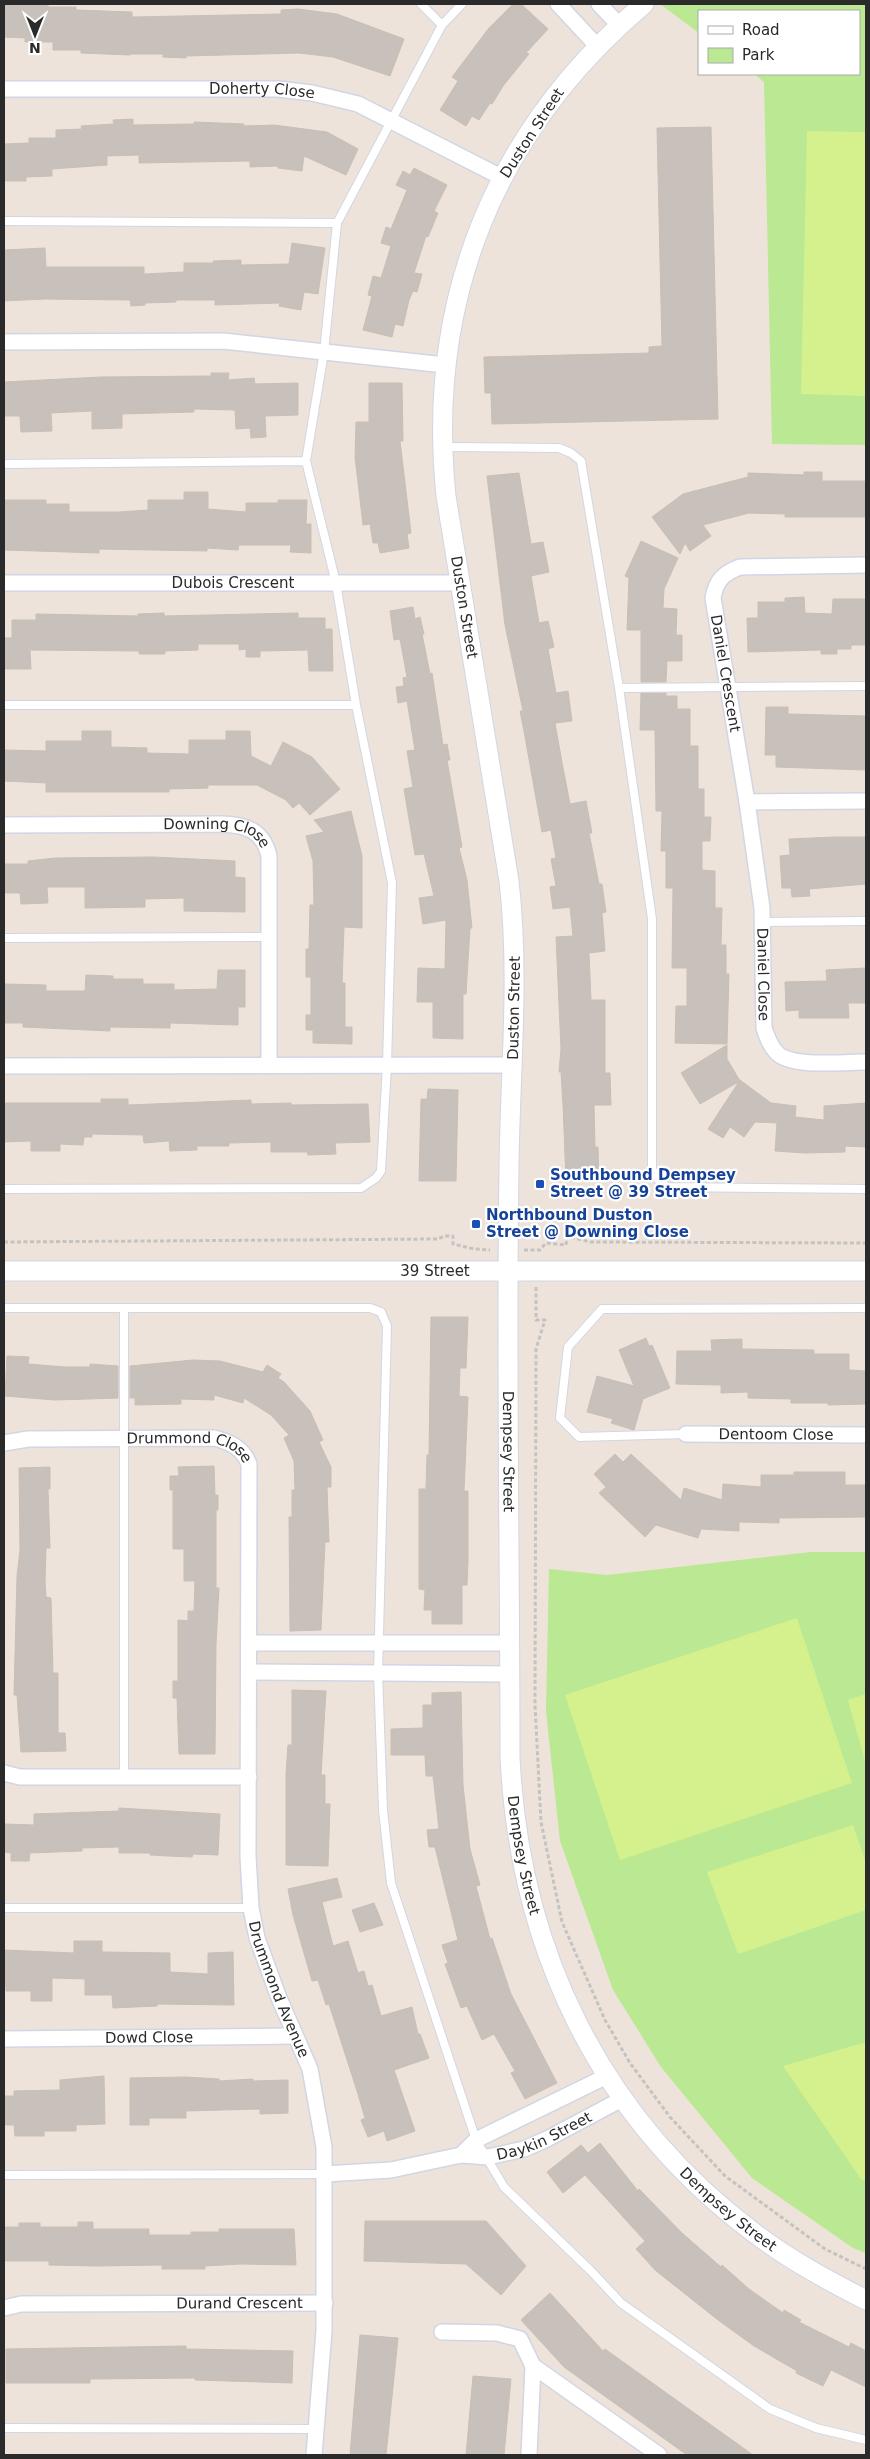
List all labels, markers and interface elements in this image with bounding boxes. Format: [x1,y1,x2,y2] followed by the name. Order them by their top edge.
[10,10,60,60] north arrow
[698,10,860,75] legend
[742,21,780,39] text: Road
[29,40,41,56] text: N
[742,46,775,64] text: Park
[209,80,316,102] street label: Doherty Close
[496,84,568,181] street label: Duston Street
[447,554,481,660] street label: Duston Street
[172,574,295,592] street label: Dubois Crescent
[707,613,744,734] street label: Daniel Crescent
[163,815,274,851] street label: Downing Close
[753,928,773,1021] street label: Daniel Close
[504,956,524,1060] street label: Duston Street
[550,1166,736,1201] place label: Southbound Dempsey Street @ 39 Street
[534,1178,546,1190] marker: Southbound Dempsey Street @ 39 Street
[486,1206,689,1241] place label: Northbound Duston Street @ Downing Close
[470,1218,482,1230] marker: Northbound Duston Street @ Downing Close
[400,1262,470,1280] street label: 39 Street
[499,1391,518,1512] street label: Dempsey Street
[719,1425,833,1444] street label: Dentoom Close
[126,1429,256,1466] street label: Drummond Close
[504,1795,544,1917] street label: Dempsey Street
[245,1919,313,2060] street label: Drummond Avenue
[105,2028,193,2047] street label: Dowd Close
[495,2108,595,2164] street label: Daykin Street
[676,2164,780,2255] street label: Dempsey Street
[176,2294,303,2312] street label: Durand Crescent

